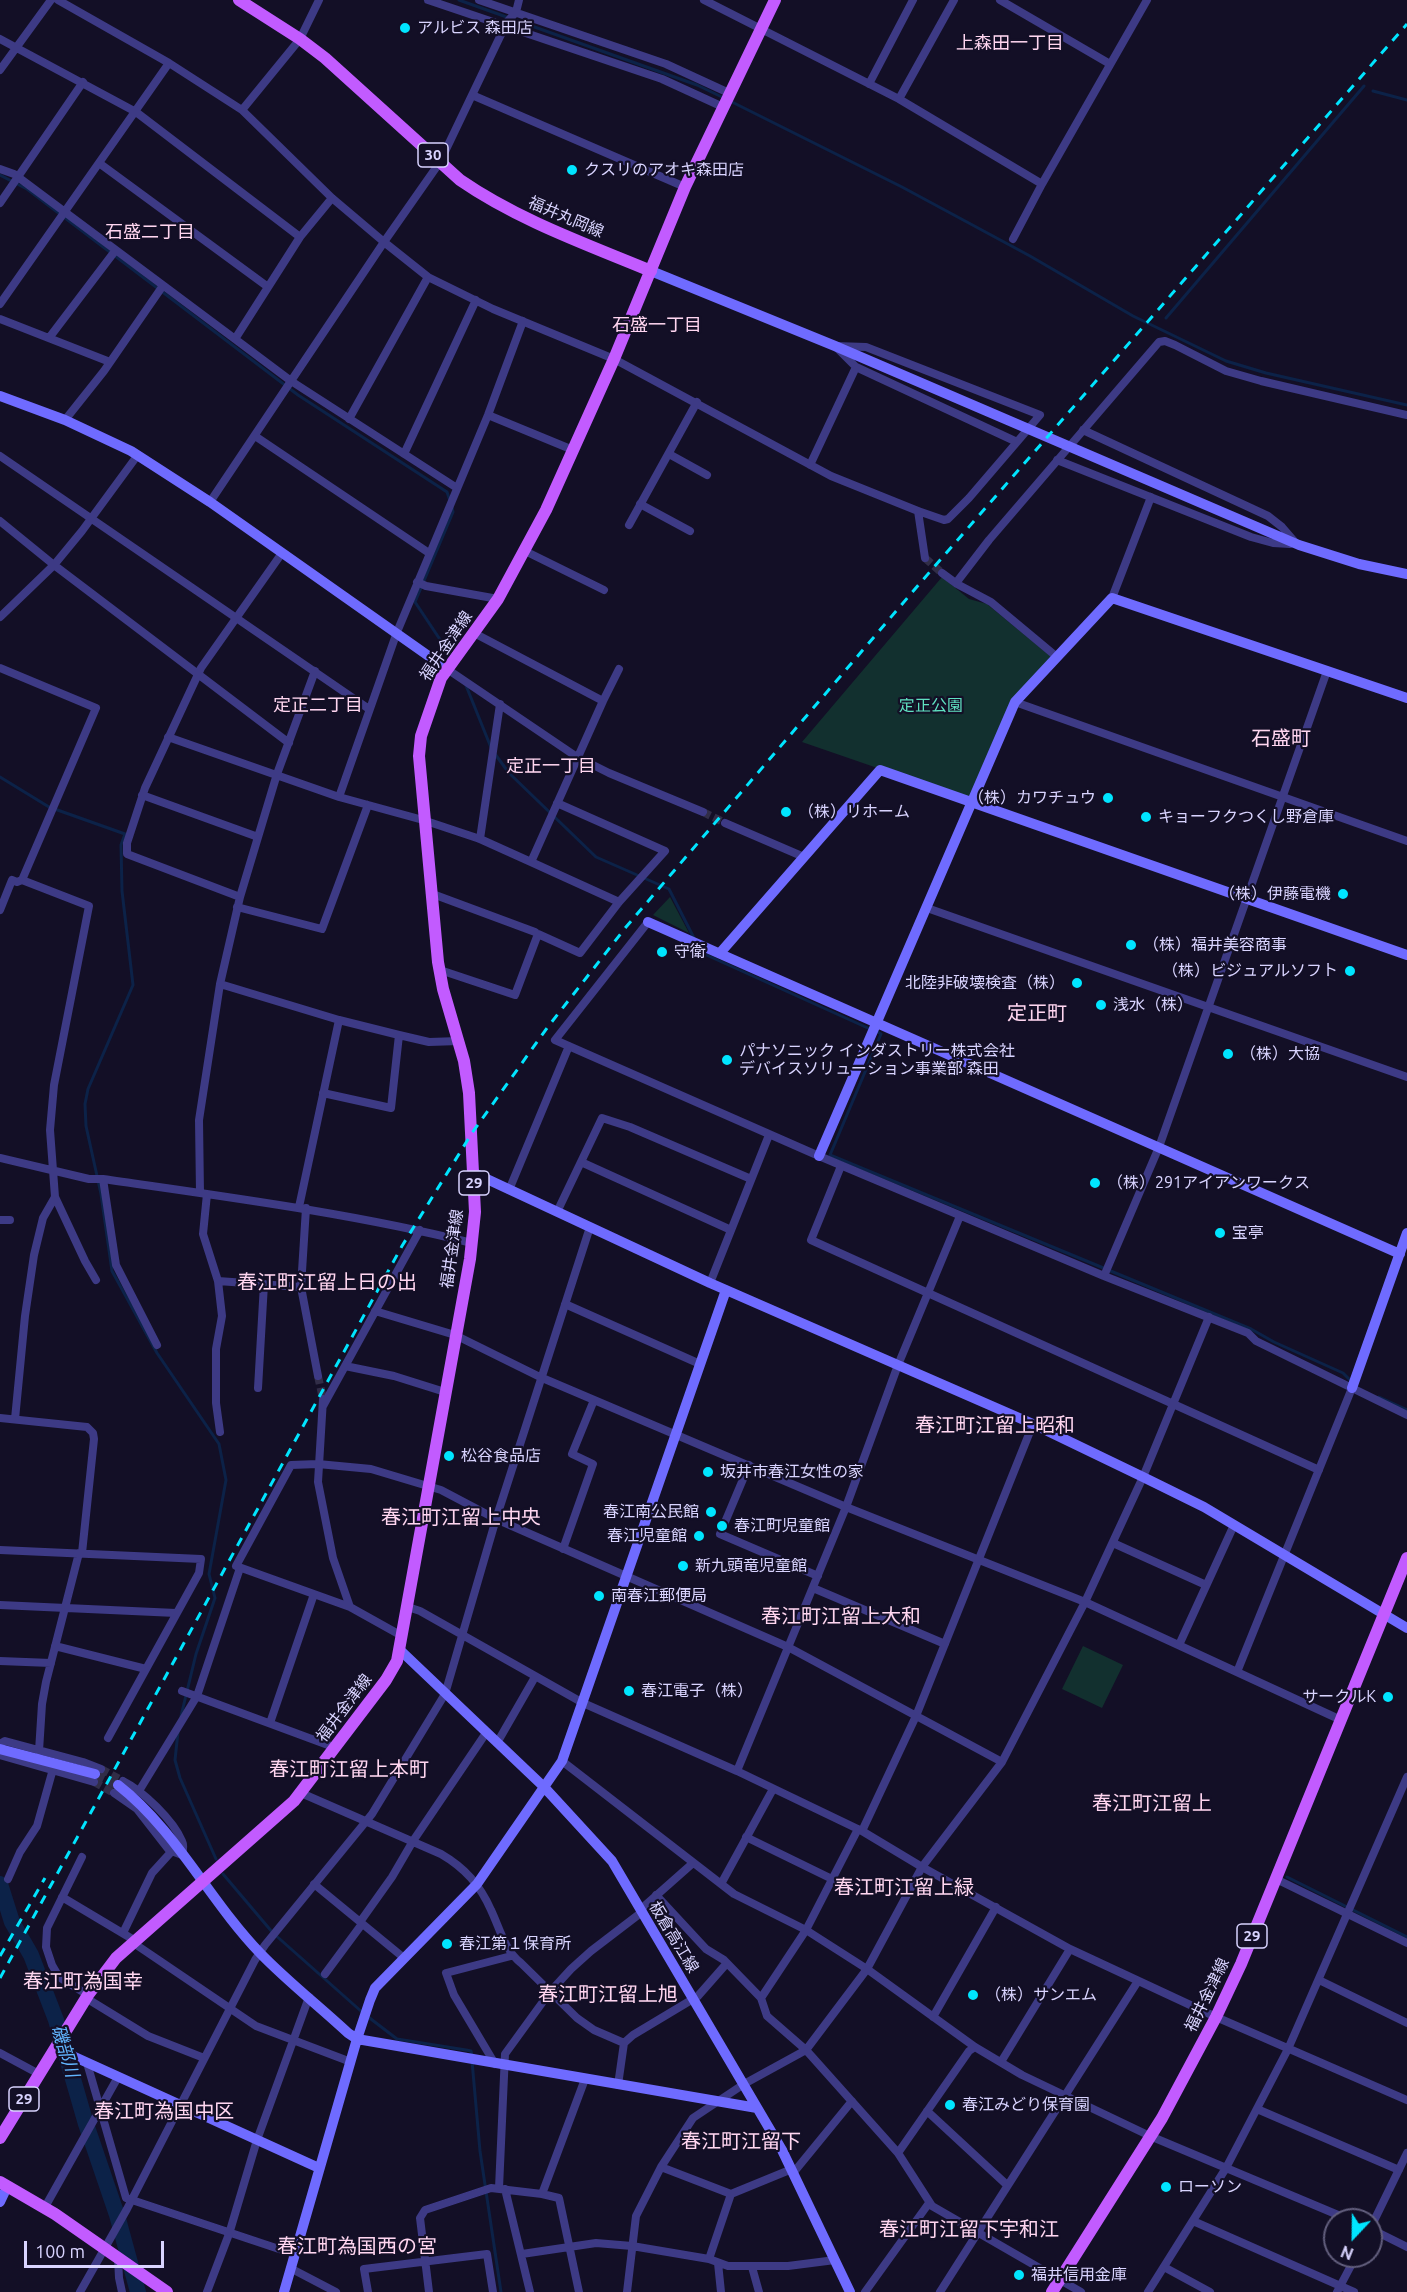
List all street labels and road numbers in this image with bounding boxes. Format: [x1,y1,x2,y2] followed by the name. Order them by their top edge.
[418,143,448,167] road number: 30
[525,193,607,241] street label: 福井丸岡線
[416,607,476,685] street label: 福井金津線
[459,1171,489,1195] road number: 29
[437,1208,467,1290] street label: 福井金津線
[312,1670,376,1746] street label: 福井金津線
[645,1898,703,1976] street label: 板倉高江線
[1237,1924,1267,1948] road number: 29
[1181,1955,1233,2035] street label: 福井金津線
[9,2087,39,2111] road number: 29

